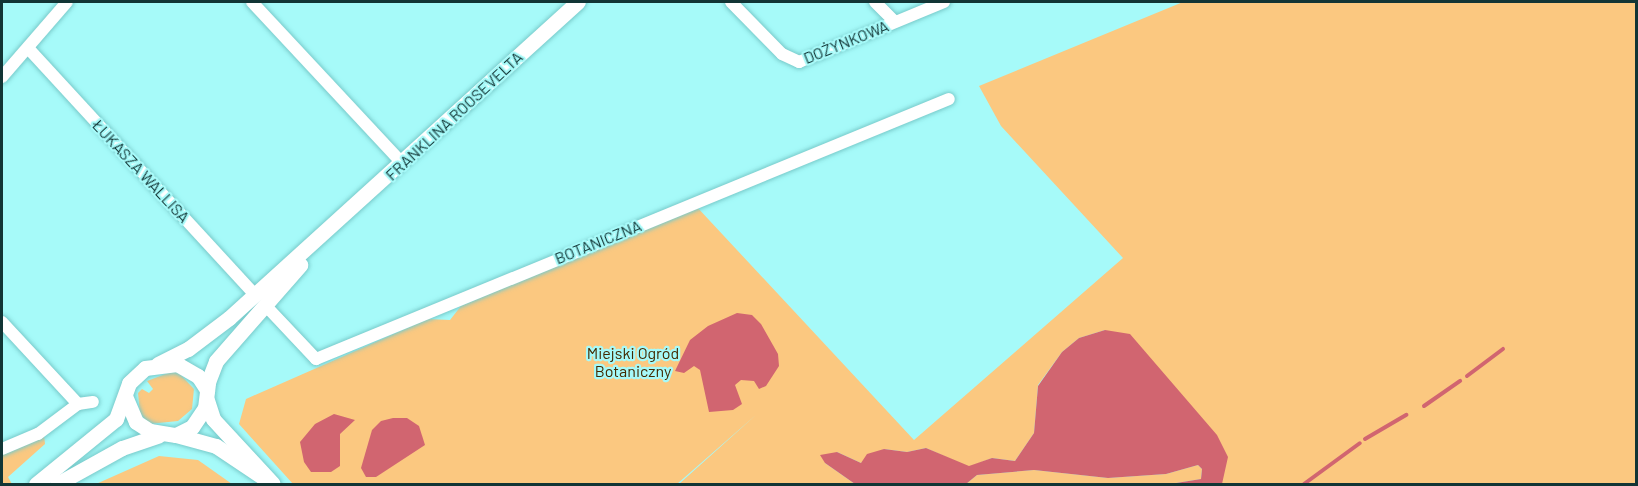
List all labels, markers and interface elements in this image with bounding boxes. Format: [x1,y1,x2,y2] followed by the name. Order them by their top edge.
[801,16,891,68] street label: DOŻYNKOWA
[382,48,526,184] street label: FRANKLINA ROOSEVELTA
[88,115,194,227] street label: ŁUKASZA WALLISA
[552,216,644,268] street label: BOTANICZNA
[587,343,679,381] park label: Miejski Ogród Botaniczny

